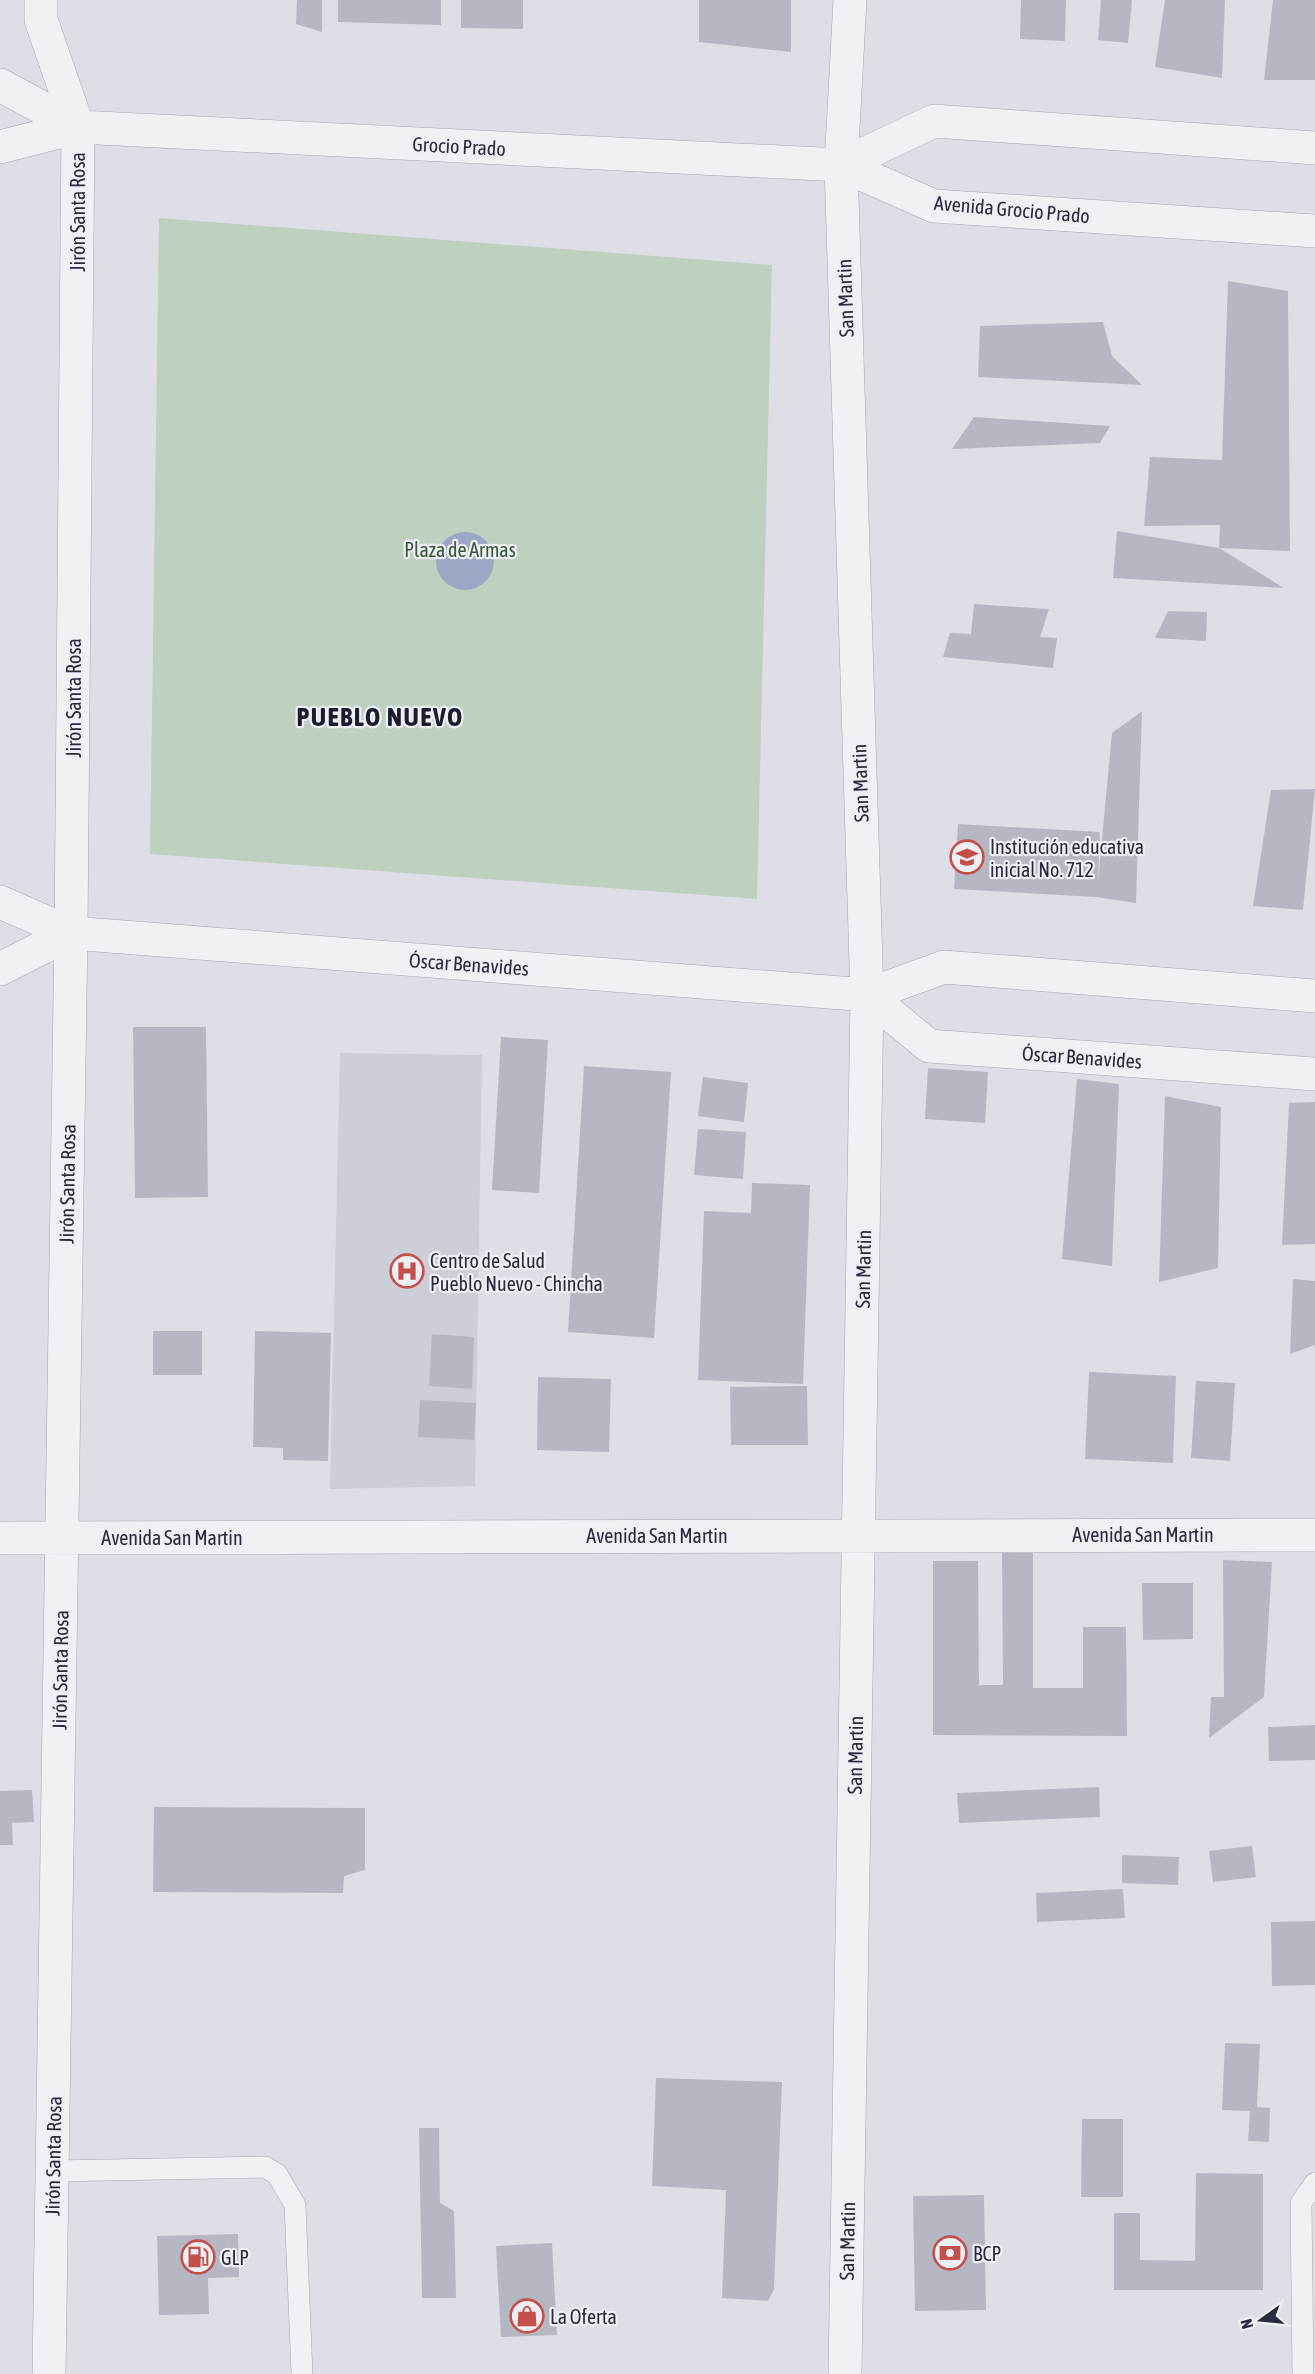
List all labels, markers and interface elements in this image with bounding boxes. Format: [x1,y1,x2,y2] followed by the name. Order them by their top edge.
[412,132,506,160] street label: Grocio Prado
[66,152,89,272] street label: Jirón Santa Rosa
[933,191,1091,227] street label: Avenida Grocio Prado
[832,258,858,338] street label: San Martin
[404,538,516,561] park label: Plaza de Armas
[62,638,85,758] street label: Jirón Santa Rosa
[296,702,464,732] district label: PUEBLO NUEVO
[847,743,873,823] street label: San Martin
[990,835,1144,881] place label: Institución educativa inicial No. 712
[949,839,985,875] school or university icon: Institución educativa inicial No. 712
[408,948,530,980] street label: Óscar Benavides
[1021,1041,1143,1073] street label: Óscar Benavides
[54,1124,80,1244] street label: Jirón Santa Rosa
[851,1230,875,1308] street label: San Martin
[430,1249,603,1295] place label: Centro de Salud Pueblo Nuevo - Chincha
[389,1253,425,1289] hospital icon: Centro de Salud Pueblo Nuevo - Chincha
[1072,1523,1214,1546] street label: Avenida San Martin
[586,1524,728,1547] street label: Avenida San Martin
[101,1526,243,1549] street label: Avenida San Martin
[47,1610,73,1730] street label: Jirón Santa Rosa
[843,1716,867,1794] street label: San Martin
[40,2096,66,2216] street label: Jirón Santa Rosa
[835,2202,859,2280] street label: San Martin
[932,2235,968,2271] bank icon: BCP
[180,2239,216,2275] fuel station icon: GLP
[973,2242,1001,2265] place label: BCP
[221,2246,249,2269] place label: GLP
[1231,2290,1291,2350] north arrow
[509,2298,545,2334] shop icon: La Oferta
[550,2305,617,2328] place label: La Oferta
[1237,2317,1256,2331] text: N

